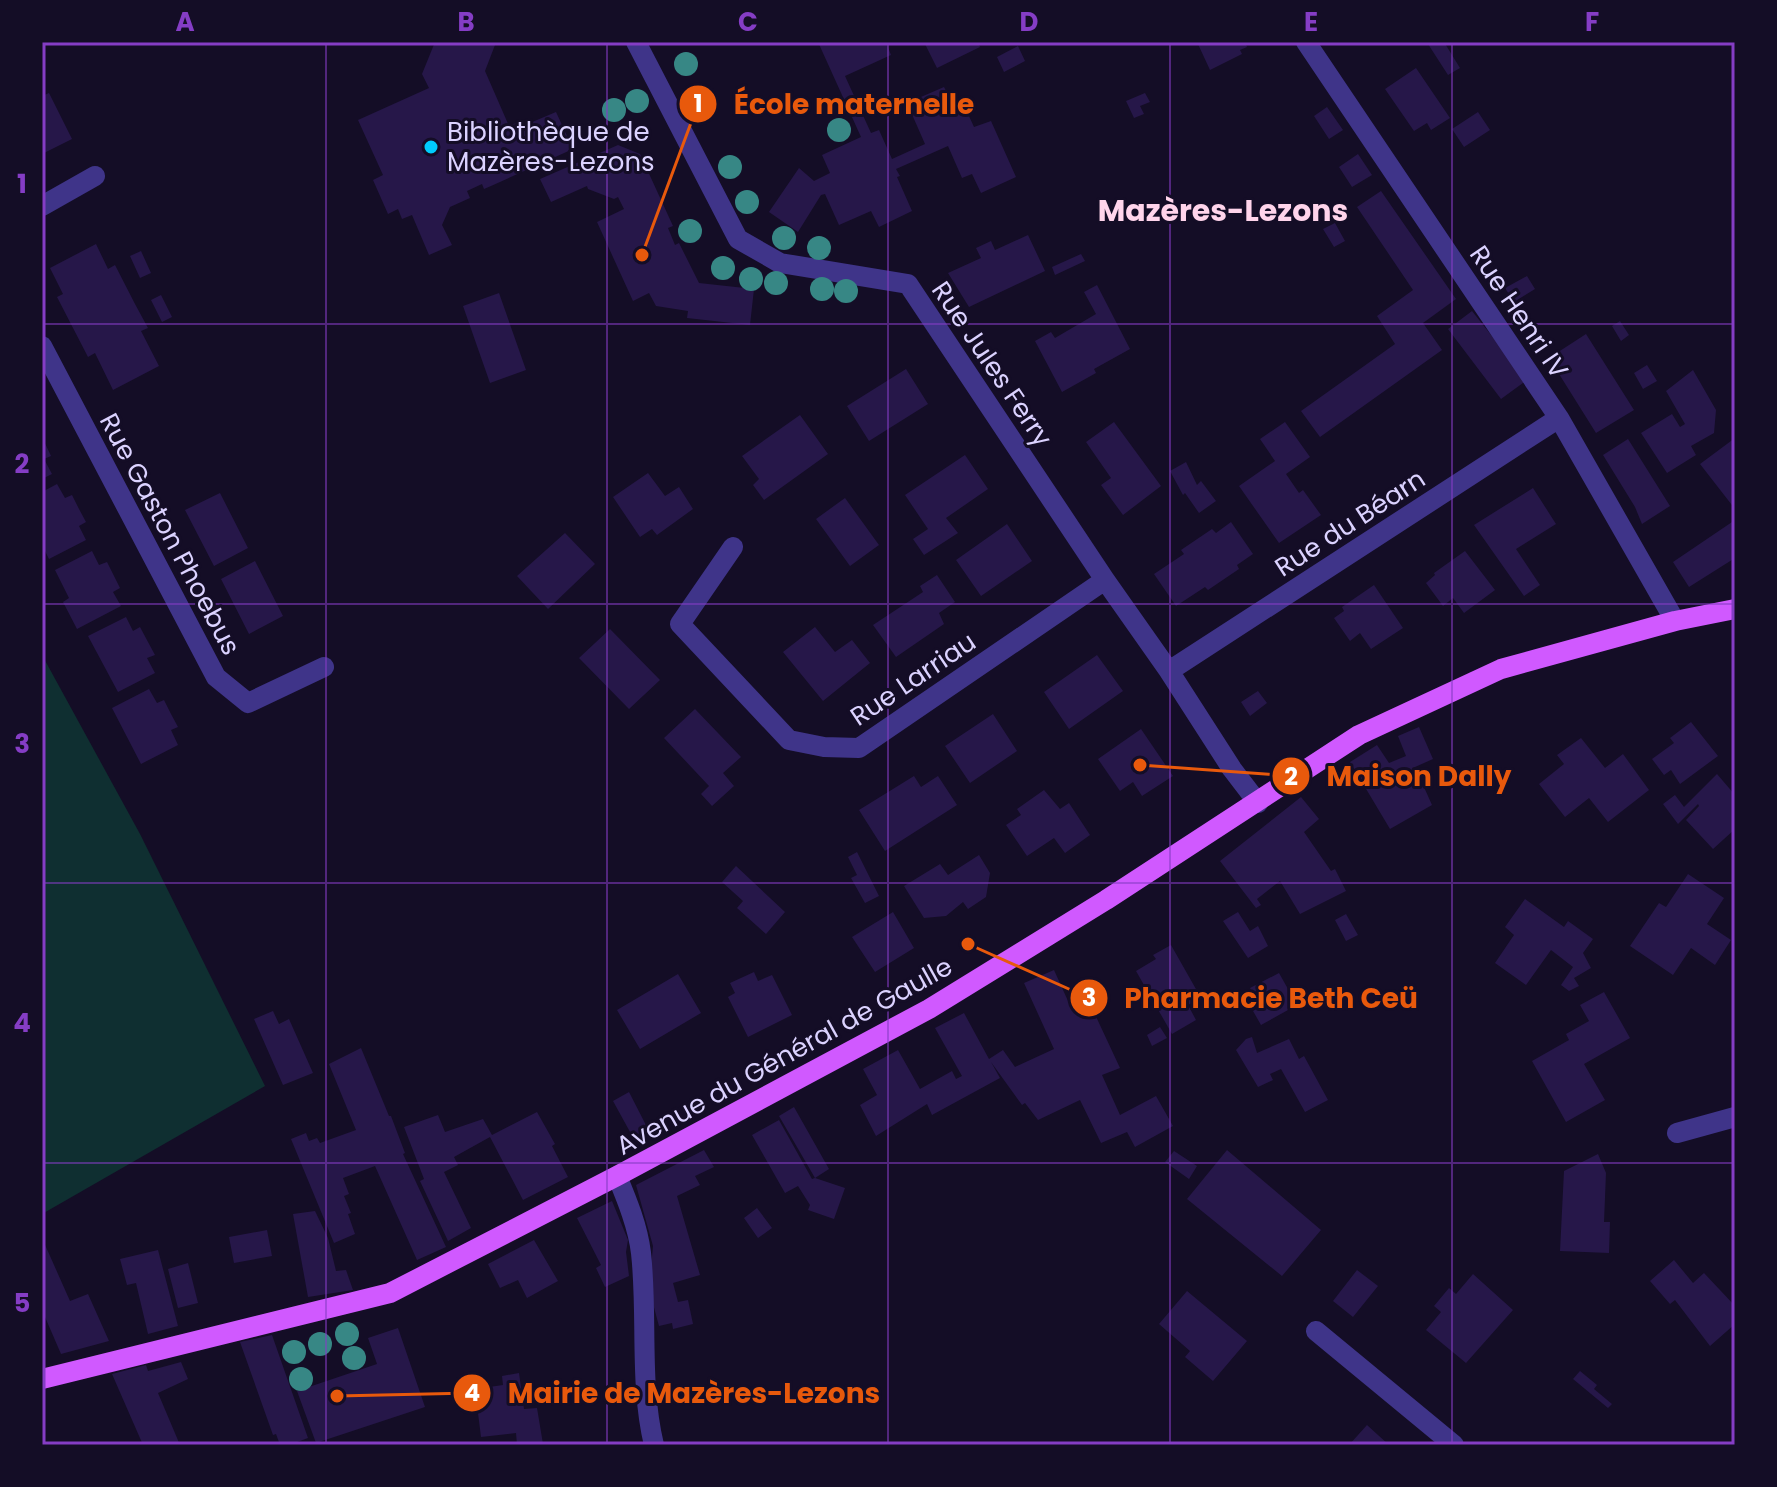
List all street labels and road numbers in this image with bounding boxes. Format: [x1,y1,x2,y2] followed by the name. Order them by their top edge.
[1461,238,1577,386] street label: Rue Henri IV
[923,274,1061,454] street label: Rue Jules Ferry
[91,407,249,661] street label: Rue Gaston Phoebus
[1268,461,1432,585] street label: Rue du Béarn
[843,624,983,734] street label: Rue Larriau
[609,948,959,1164] street label: Avenue du Général de Gaulle

